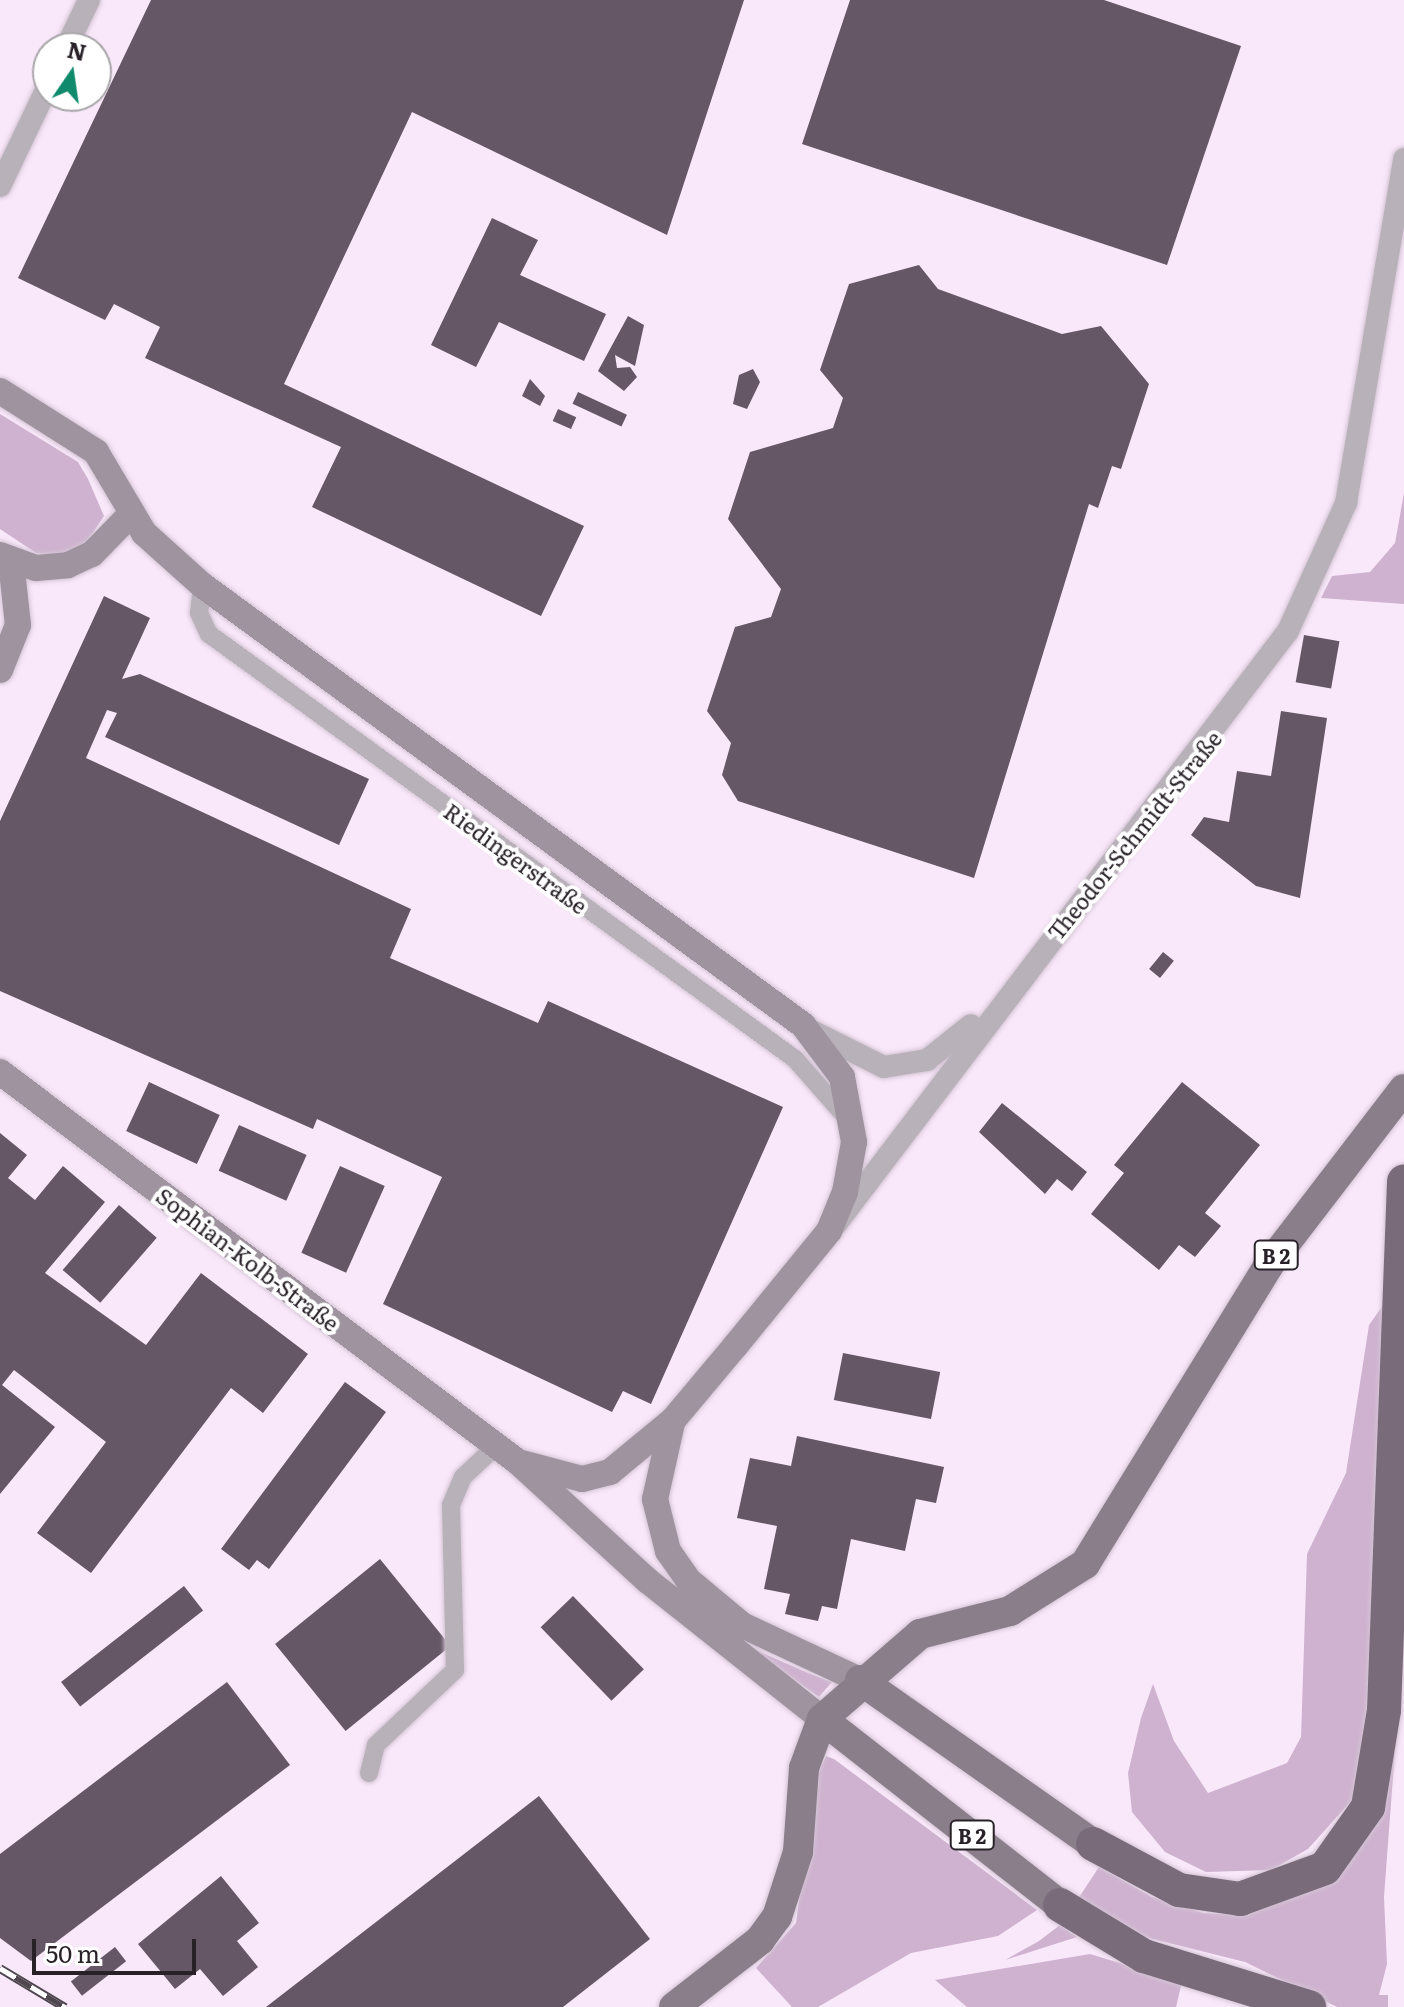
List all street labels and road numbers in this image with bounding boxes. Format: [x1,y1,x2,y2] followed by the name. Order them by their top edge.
[1042,725,1226,945] street label: Theodor-Schmidt-Straße
[439,797,593,919] street label: Riedingerstraße
[152,1182,344,1336] street label: Sophian-Kolb-Straße
[1252,1239,1300,1271] road number: B 2
[948,1819,996,1851] road number: B 2

